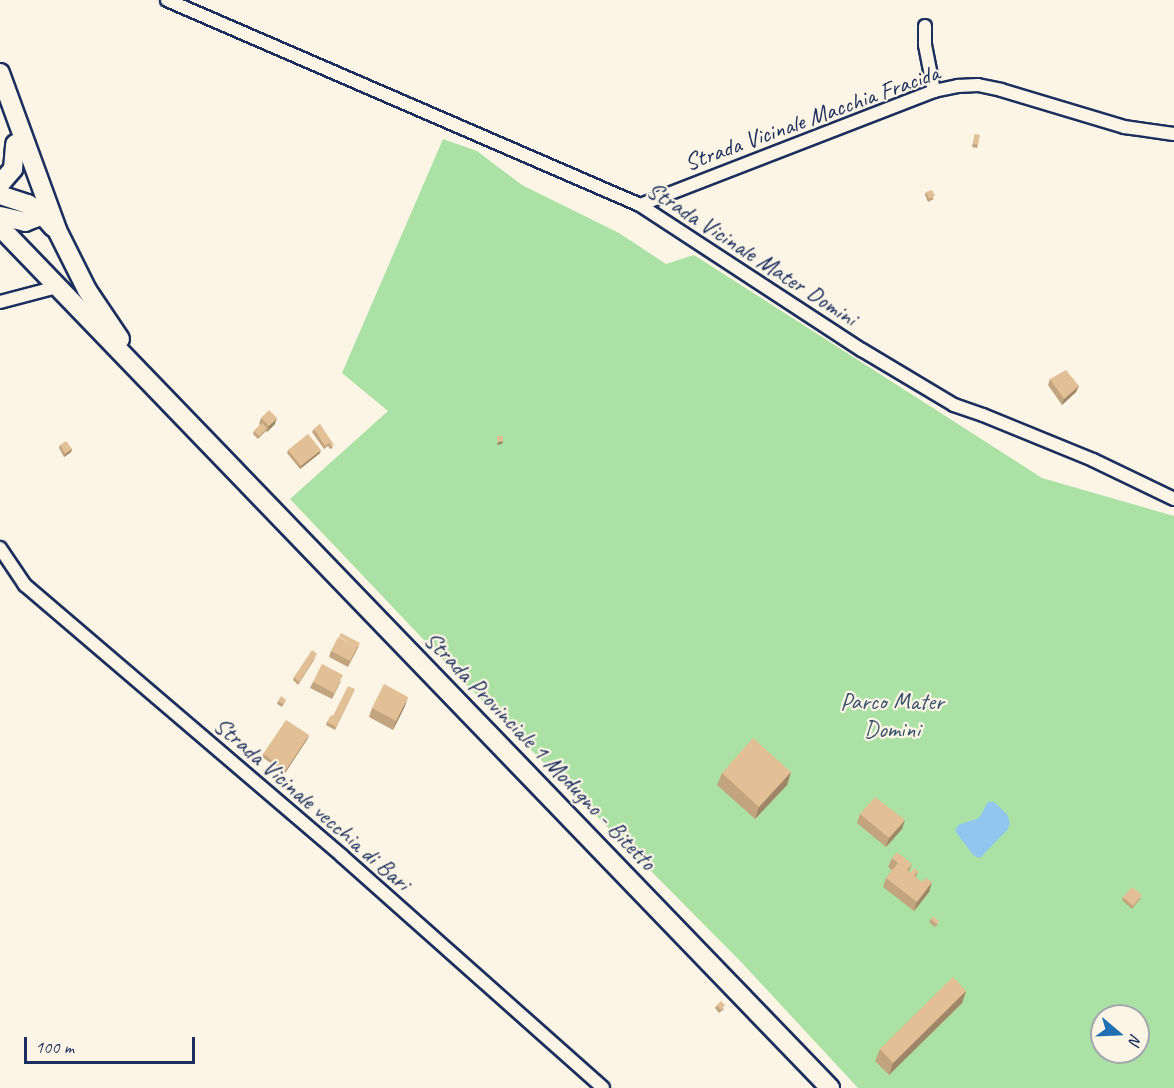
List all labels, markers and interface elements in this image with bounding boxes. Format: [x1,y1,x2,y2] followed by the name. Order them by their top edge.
[681,58,943,178] street label: Strada Vicinale Macchia Fracida
[641,175,863,333] street label: Strada Vicinale Mater Domini
[418,625,662,877] street label: Strada Provinciale 1 Modugno - Bitetto
[840,688,944,744] park label: Parco Mater Domini
[208,711,416,897] street label: Strada Vicinale vecchia di Bari
[1090,1004,1150,1064] north arrow
[27,1025,198,1063] scale bar
[1124,1031,1146,1047] text: N
[35,1036,74,1058] text: 100 m

